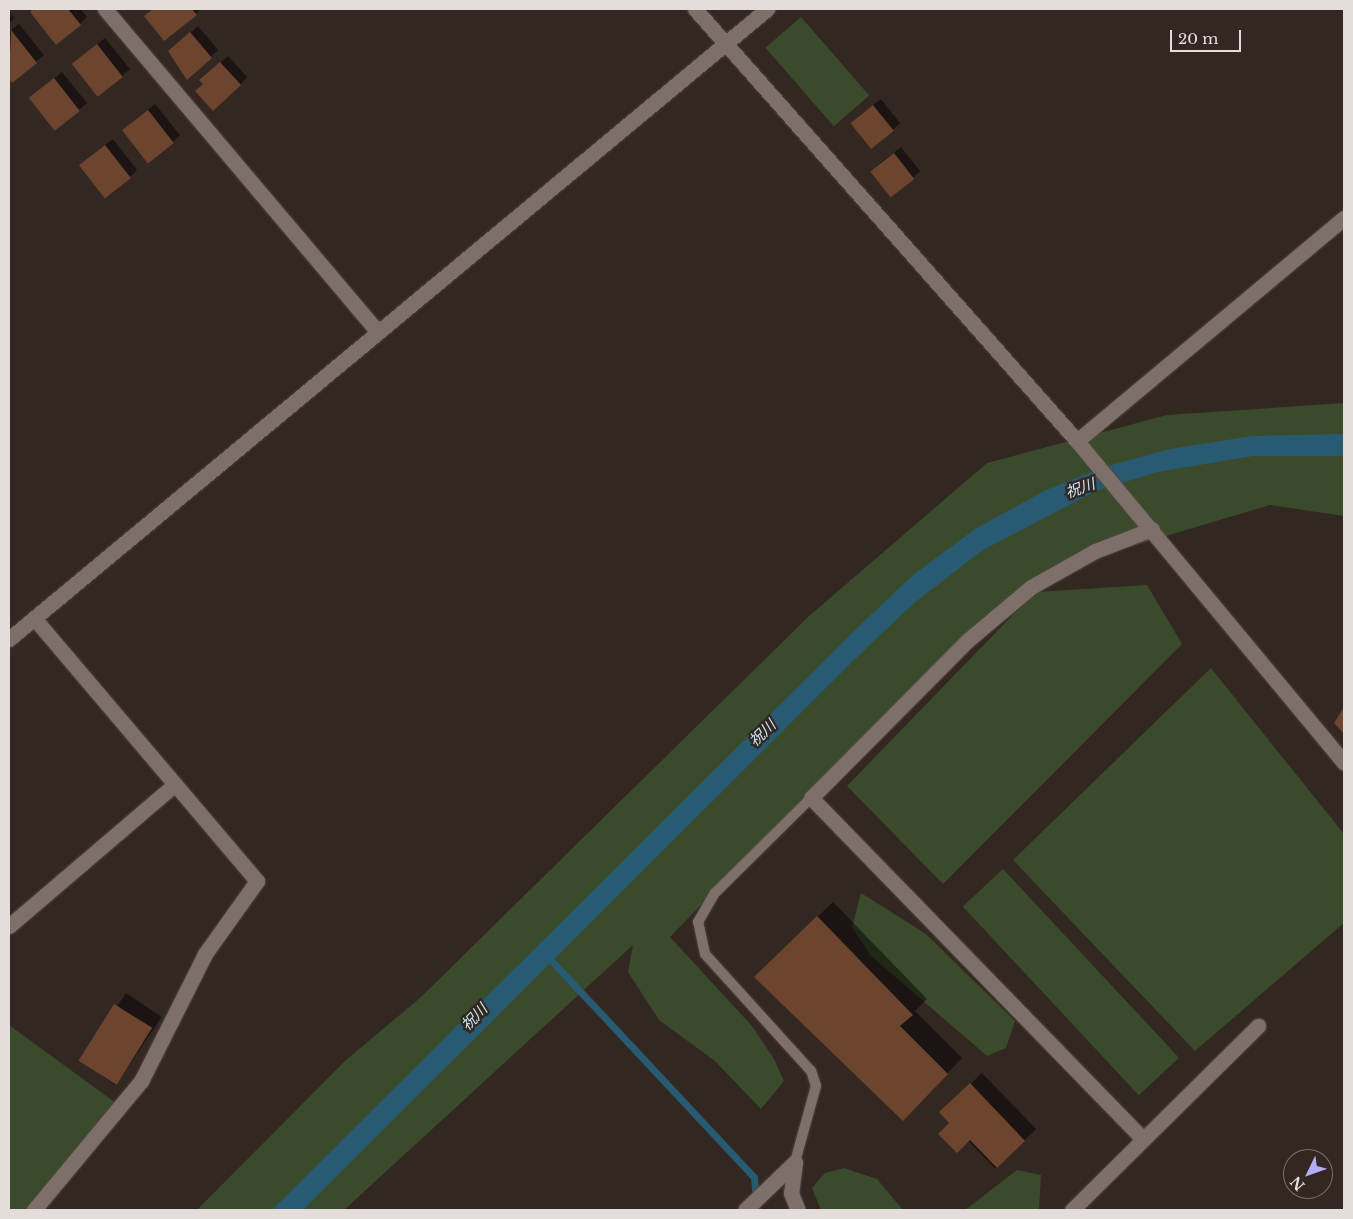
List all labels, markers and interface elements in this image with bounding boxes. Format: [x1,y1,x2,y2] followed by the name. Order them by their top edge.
[1173,20,1244,52] scale bar
[1178,29,1218,48] text: 20 m
[1063,475,1097,501] water label: 祝川
[745,716,779,750] water label: 祝川
[457,1000,491,1034] water label: 祝川
[1283,1149,1333,1199] north arrow
[1287,1172,1309,1194] text: N

